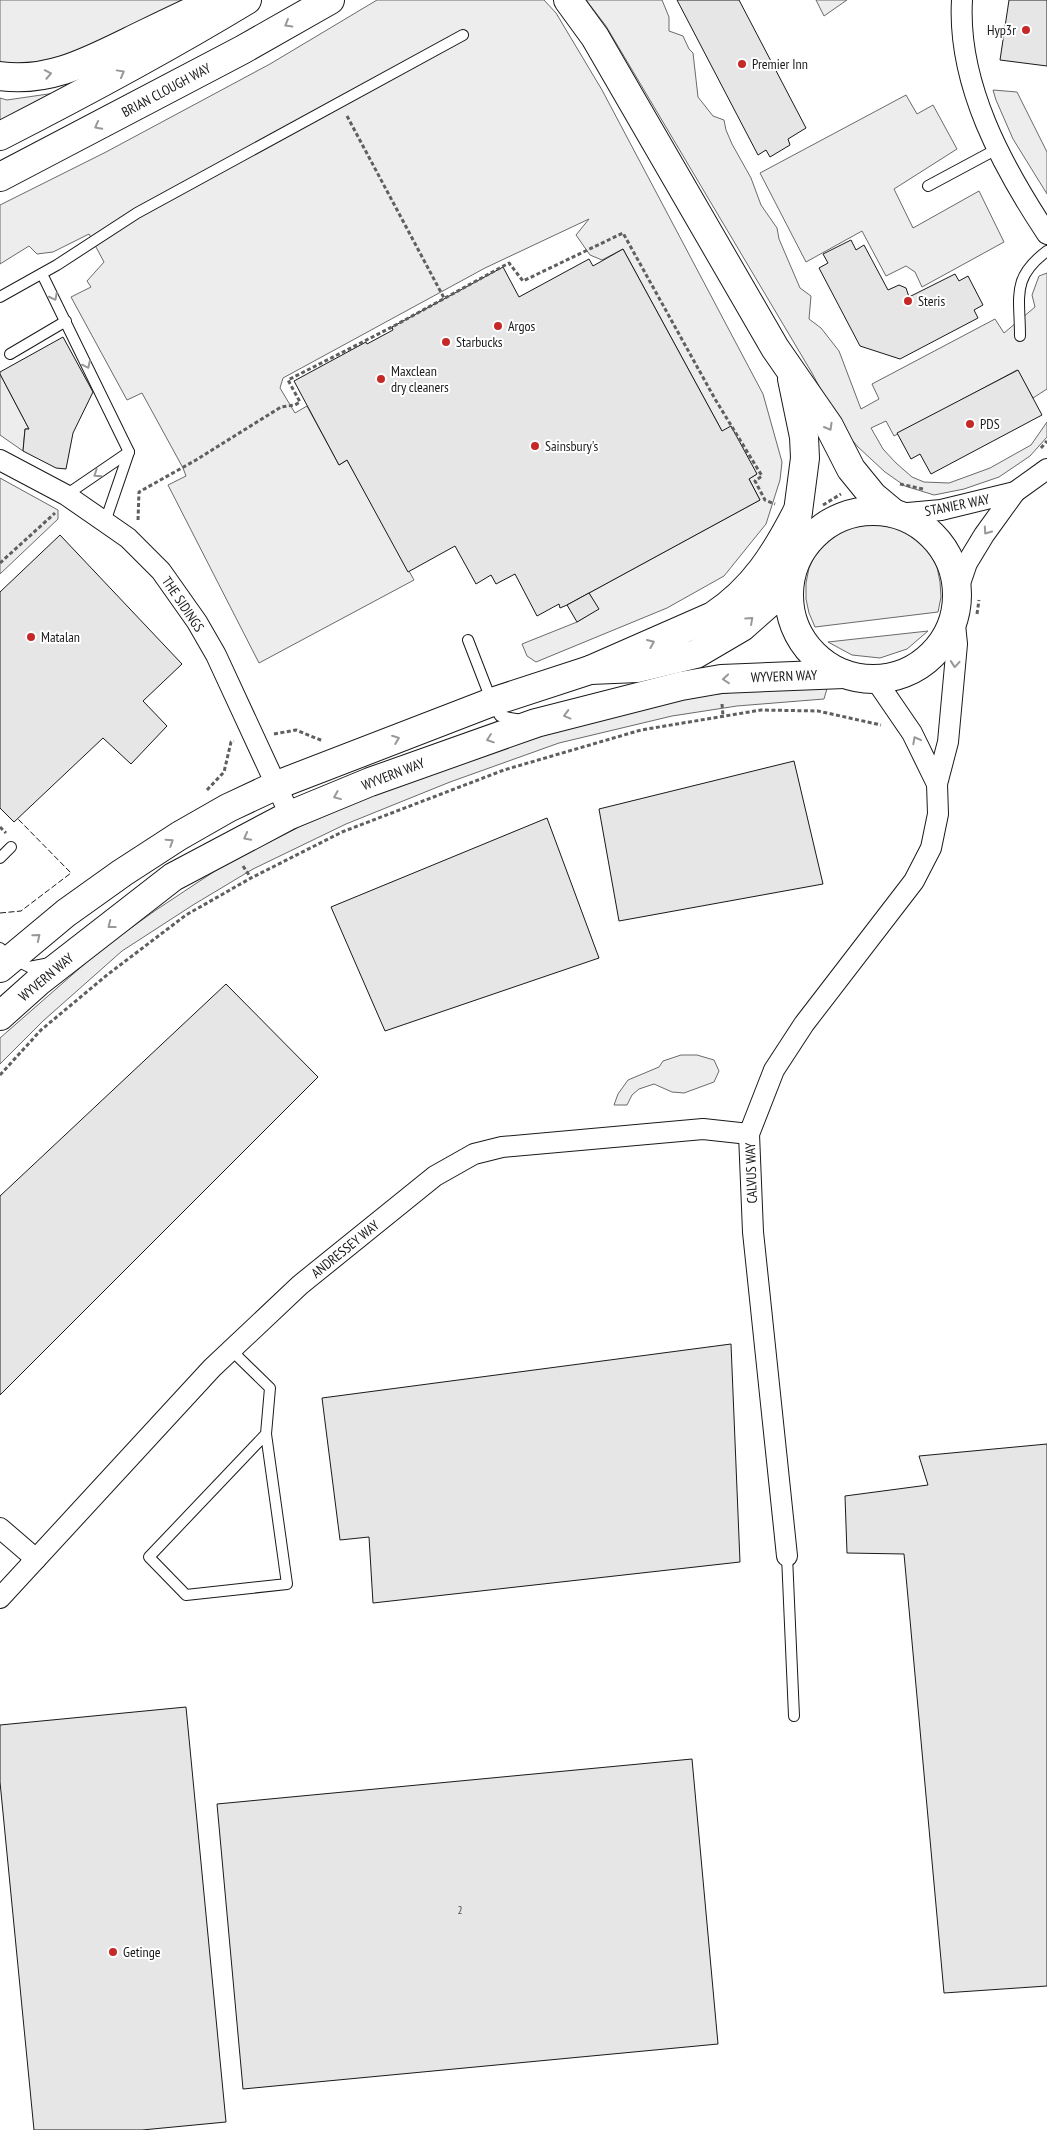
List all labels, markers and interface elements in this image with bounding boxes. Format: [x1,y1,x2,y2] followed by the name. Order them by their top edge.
[284,18,293,28] one-way arrow
[987,21,1016,39] place label: Hyp3r
[1020,24,1032,36] marker: Hyp3r
[752,55,808,73] place label: Premier Inn
[736,58,748,70] marker: Premier Inn
[118,59,214,121] street label: BRIAN CLOUGH WAY
[44,69,53,80] one-way arrow
[115,69,124,79] one-way arrow
[94,120,103,130] one-way arrow
[48,292,58,301] one-way arrow
[918,292,945,310] place label: Steris
[902,295,914,307] marker: Steris
[508,317,536,335] place label: Argos
[492,320,504,332] marker: Argos
[456,333,503,351] place label: Starbucks
[440,336,452,348] marker: Starbucks
[81,359,91,368] one-way arrow
[391,362,449,396] place label: Maxclean dry cleaners
[375,373,387,385] marker: Maxclean dry cleaners
[980,415,1000,433] place label: PDS
[964,418,976,430] marker: PDS
[822,422,832,431] one-way arrow
[545,437,599,455] place label: Sainsbury's
[529,440,541,452] marker: Sainsbury's
[93,468,103,477] one-way arrow
[923,490,992,520] street label: STANIER WAY
[984,526,993,535] one-way arrow
[158,573,208,635] street label: THE SIDINGS
[745,617,754,626] one-way arrow
[41,628,80,646] place label: Matalan
[25,631,37,643] marker: Matalan
[646,639,655,650] one-way arrow
[950,660,961,668] one-way arrow
[751,666,818,686] street label: WYVERN WAY
[721,673,729,684] one-way arrow
[564,709,572,719] one-way arrow
[486,733,494,743] one-way arrow
[391,735,399,745] one-way arrow
[912,736,922,745] one-way arrow
[359,754,428,794] street label: WYVERN WAY
[333,789,342,800] one-way arrow
[243,831,252,841] one-way arrow
[164,839,173,848] one-way arrow
[108,919,117,927] one-way arrow
[32,933,41,942] one-way arrow
[15,948,78,1005] street label: WYVERN WAY
[741,1142,761,1204] street label: CALVUS WAY
[307,1216,383,1282] street label: ANDRESSEY WAY
[458,1903,463,1917] house number: 2
[123,1943,161,1961] place label: Getinge
[107,1946,119,1958] marker: Getinge

